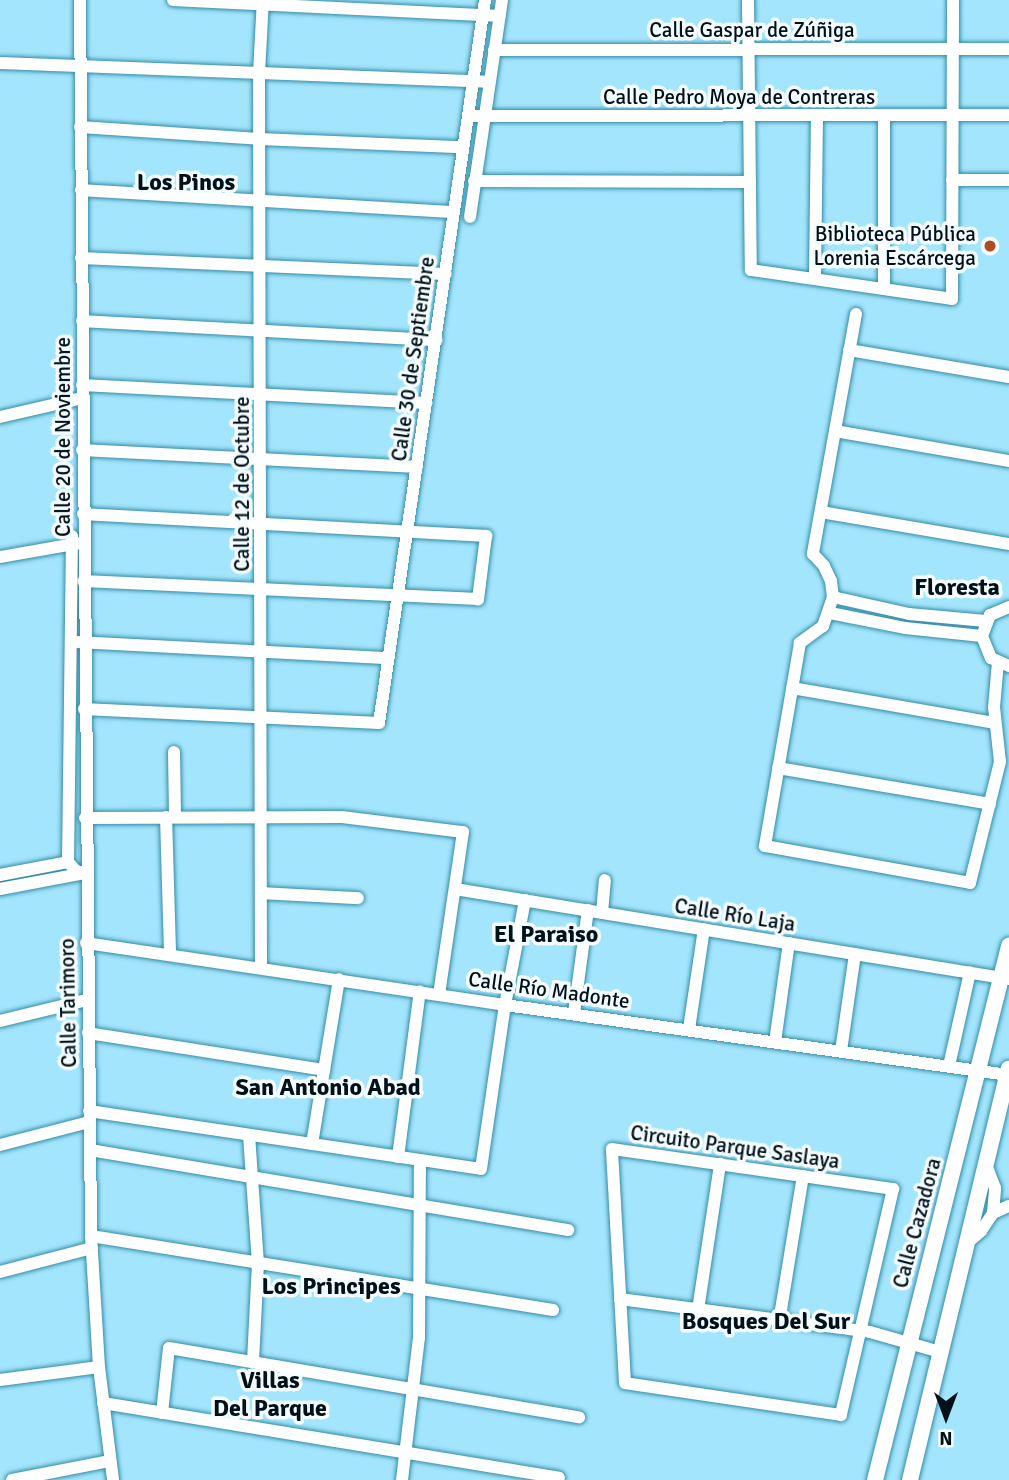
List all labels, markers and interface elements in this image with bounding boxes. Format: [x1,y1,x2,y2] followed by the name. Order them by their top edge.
[649,17,855,43] street label: Calle Gaspar de Zúñiga
[603,84,875,110] street label: Calle Pedro Moya de Contreras
[137,169,235,197] district label: Los Pinos
[813,221,976,271] place label: Biblioteca Pública Lorenia Escárcega
[982,238,998,254] marker: Biblioteca Pública Lorenia Escárcega
[386,255,440,463] street label: Calle 30 de Septiembre
[50,337,76,537] street label: Calle 20 de Noviembre
[229,396,255,572] street label: Calle 12 de Octubre
[914,574,1000,602] district label: Floresta
[673,893,797,937] street label: Calle Río Laja
[494,921,598,949] district label: El Paraiso
[54,938,82,1068] street label: Calle Tarimoro
[467,966,631,1014] street label: Calle Río Madonte
[235,1074,421,1102] district label: San Antonio Abad
[629,1120,841,1174] street label: Circuito Parque Saslaya
[888,1155,946,1291] street label: Calle Cazadora
[261,1273,401,1301] district label: Los Principes
[682,1308,850,1336] district label: Bosques Del Sur
[213,1367,327,1423] district label: Villas Del Parque
[911,1382,981,1452] north arrow
[939,1426,953,1450] text: N

